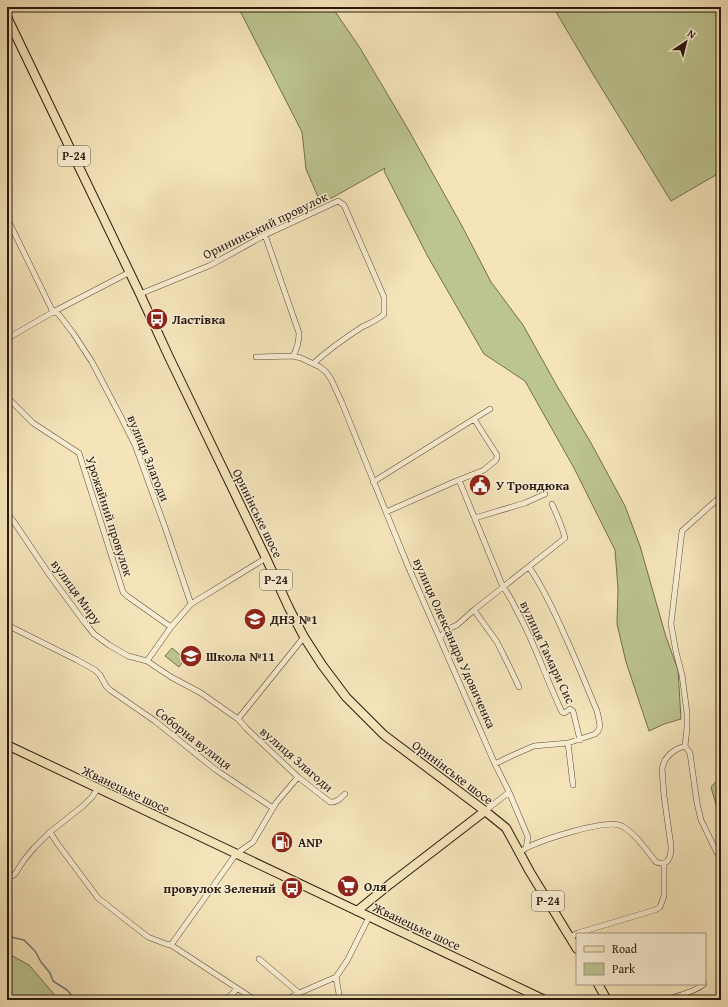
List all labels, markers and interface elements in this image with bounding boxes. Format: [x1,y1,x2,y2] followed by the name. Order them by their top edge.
[666,22,706,62] north arrow
[684,25,700,43] text: N
[58,146,90,166] road number: Р-24
[199,187,331,264] street label: Орининський провулок
[144,306,170,332] bus stop icon: Ластівка
[172,310,226,329] place label: Ластівка
[123,412,175,504] street label: вулиця Злагоди
[81,454,138,579] street label: Урожайний провулок
[228,465,287,561] street label: Оринінське шосе
[467,472,493,498] public building icon: У Трондюка
[496,476,570,495] place label: У Трондюка
[408,555,501,732] street label: вулиця Олександра Удовиченка
[46,556,107,629] street label: вулиця Миру
[260,570,292,590] road number: Р-24
[515,598,580,707] street label: вулиця Тамари Сис
[242,606,268,632] school or university icon: ДНЗ №1
[269,610,318,629] place label: ДНЗ №1
[178,643,204,669] school or university icon: Школа №11
[206,647,275,666] place label: Школа №11
[151,702,236,775] street label: Соборна вулиця
[256,722,338,797] street label: вулиця Злагоди
[408,736,497,809] street label: Оринінське шосе
[78,760,173,818] street label: Жванецьке шосе
[269,829,295,855] fuel station icon: ANP
[298,833,323,852] place label: ANP
[335,873,361,899] supermarket icon: Оля
[279,875,305,901] bus stop icon: провулок Зелений
[364,877,387,896] place label: Оля
[163,879,276,898] place label: провулок Зелений
[532,891,564,911] road number: Р-24
[369,897,464,955] street label: Жванецьке шосе
[576,933,706,985] legend
[612,940,638,957] text: Road
[612,960,636,977] text: Park

